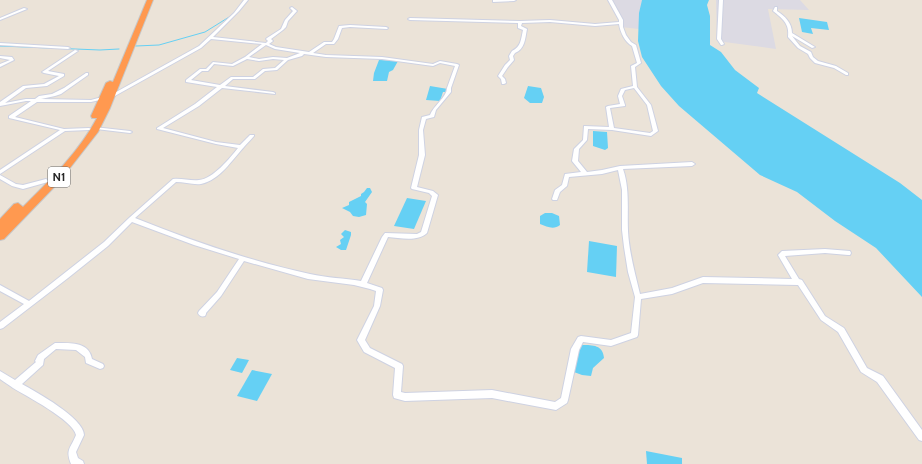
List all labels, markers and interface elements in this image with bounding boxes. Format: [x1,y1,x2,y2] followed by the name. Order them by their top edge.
[48,167,70,187] road number: N1

